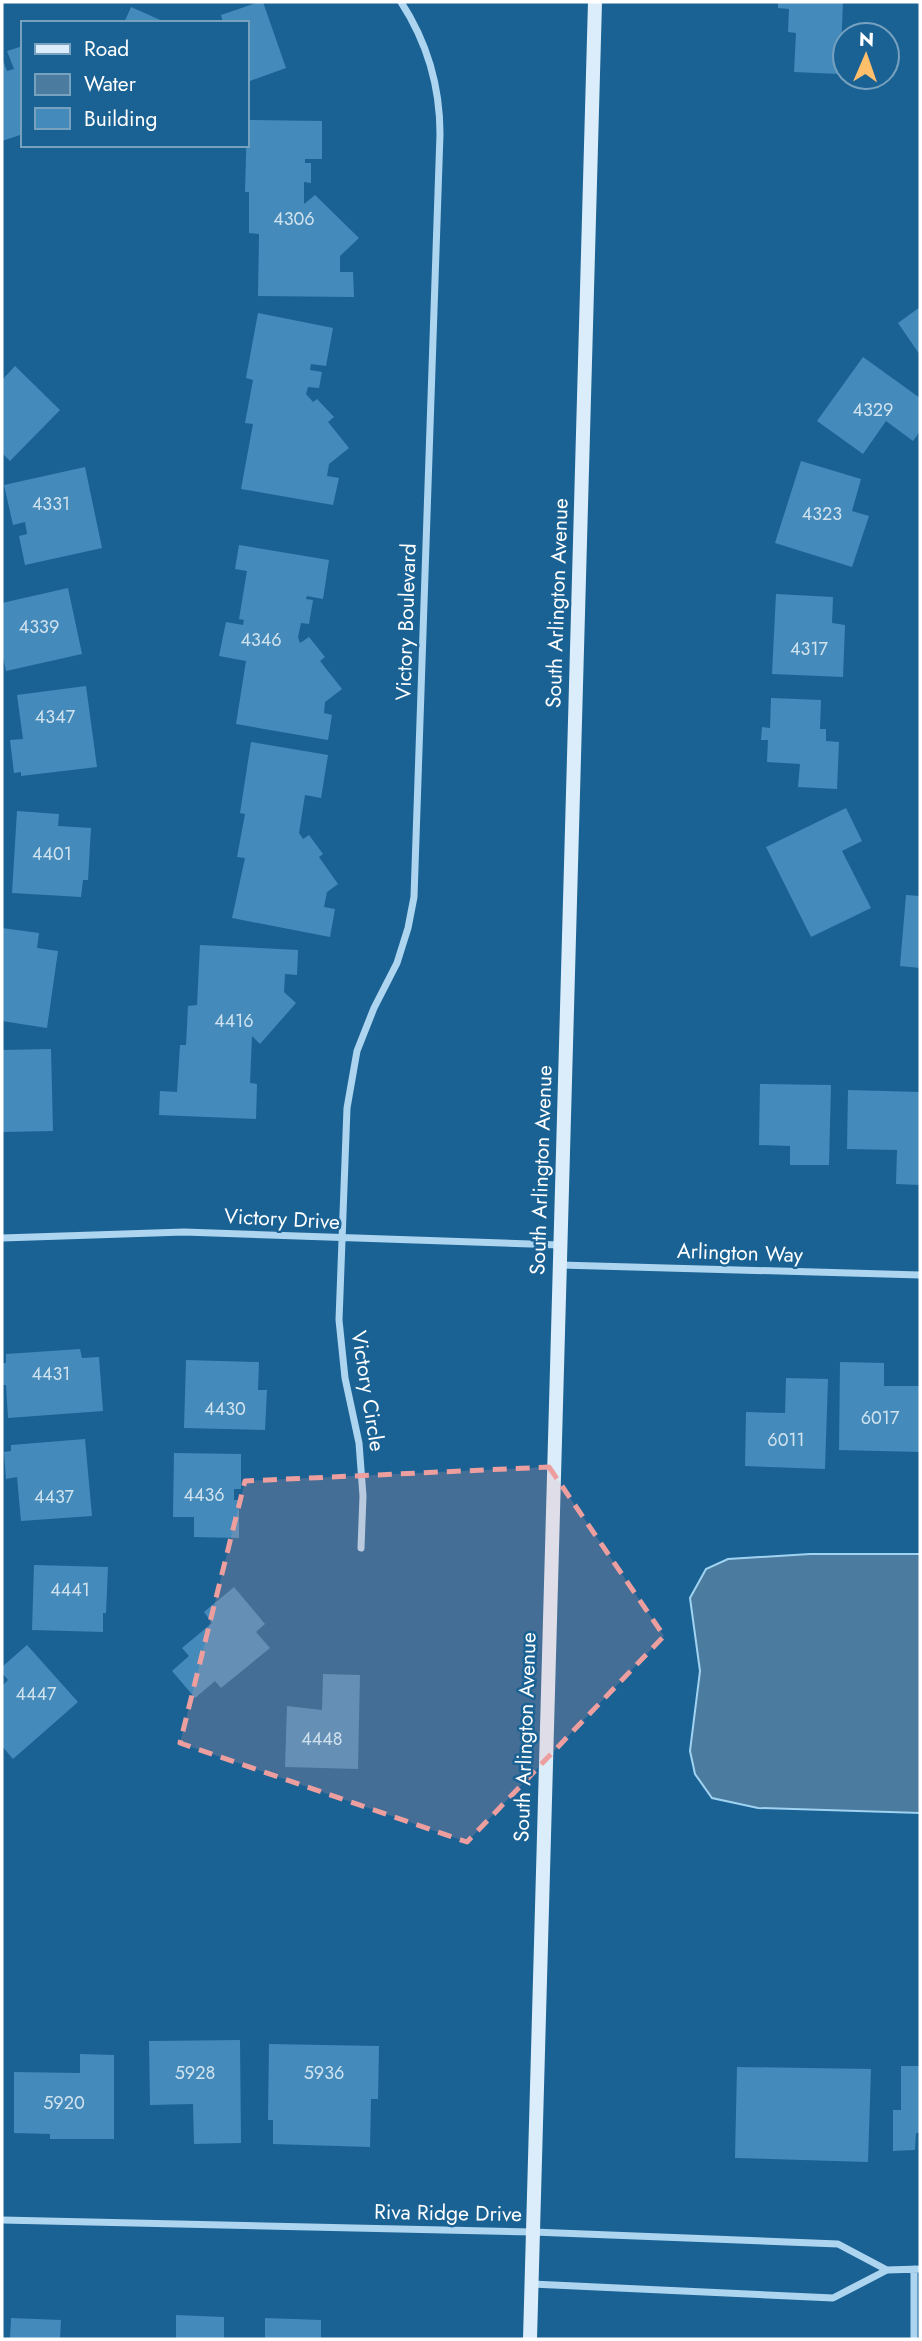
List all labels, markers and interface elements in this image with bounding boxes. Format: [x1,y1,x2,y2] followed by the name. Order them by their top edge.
[21,21,248,147] legend
[831,21,901,91] north arrow
[859,26,875,53] text: N
[84,34,129,64] text: Road
[84,69,137,99] text: Water
[84,104,157,134] text: Building
[273,206,315,232] house number: 4306
[853,397,893,423] house number: 4329
[32,491,70,517] house number: 4331
[538,497,576,708] street label: South Arlington Avenue
[802,501,842,527] house number: 4323
[388,543,424,701] street label: Victory Boulevard
[19,614,59,640] house number: 4339
[240,627,282,653] house number: 4346
[790,636,828,662] house number: 4317
[35,704,76,730] house number: 4347
[32,841,72,867] house number: 4401
[214,1008,254,1034] house number: 4416
[522,1064,560,1275] street label: South Arlington Avenue
[223,1201,341,1237] street label: Victory Drive
[676,1236,804,1270] street label: Arlington Way
[344,1329,392,1454] street label: Victory Circle
[32,1361,70,1387] house number: 4431
[204,1396,246,1422] house number: 4430
[861,1405,900,1431] house number: 6017
[767,1427,805,1453] house number: 6011
[183,1482,225,1508] house number: 4436
[34,1484,75,1510] house number: 4437
[50,1577,90,1603] house number: 4441
[506,1631,544,1842] street label: South Arlington Avenue
[16,1681,57,1707] house number: 4447
[301,1726,343,1752] house number: 4448
[175,2060,215,2086] house number: 5928
[304,2060,344,2086] house number: 5936
[43,2090,85,2116] house number: 5920
[374,2197,522,2229] street label: Riva Ridge Drive

